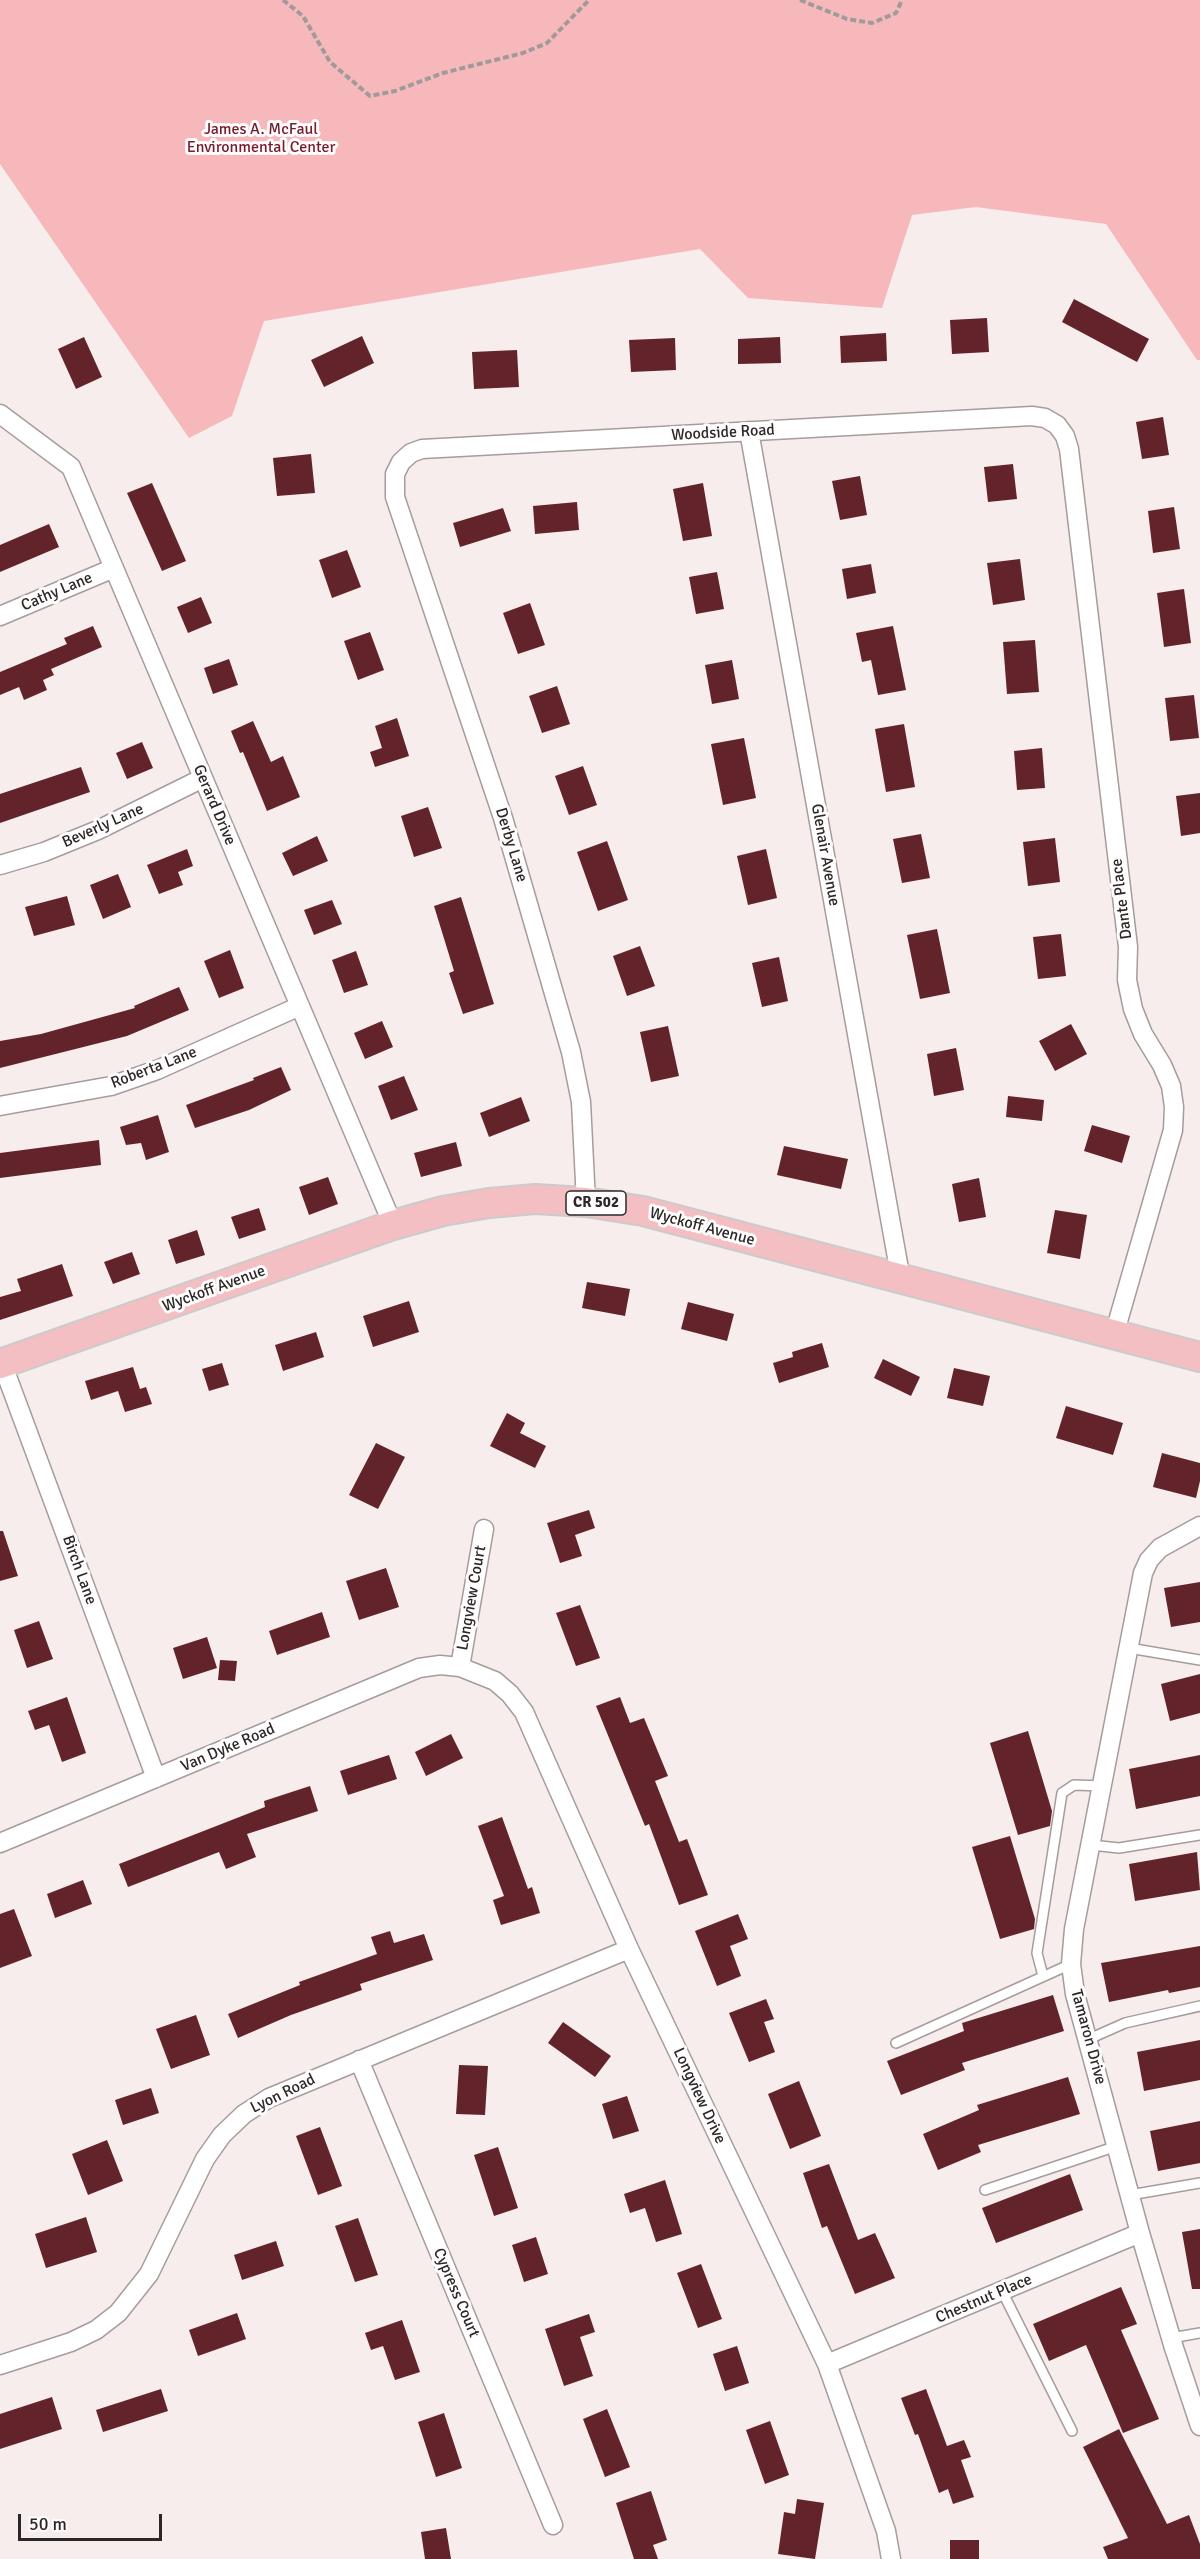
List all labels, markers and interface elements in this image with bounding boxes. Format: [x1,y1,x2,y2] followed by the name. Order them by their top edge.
[187,120,335,158] park label: James A. McFaul Environmental Center
[671,421,775,445] street label: Woodside Road
[18,568,96,616] street label: Cathy Lane
[188,762,240,848] street label: Gerard Drive
[59,800,147,852] street label: Beverly Lane
[807,802,843,908] street label: Glenair Avenue
[491,805,531,885] street label: Derby Lane
[1108,857,1136,941] street label: Dante Place
[108,1043,200,1093] street label: Roberta Lane
[566,1191,626,1215] road number: CR 502
[647,1204,757,1250] street label: Wyckoff Avenue
[160,1261,268,1317] street label: Wyckoff Avenue
[58,1533,100,1607] street label: Birch Lane
[453,1544,491,1652] street label: Longview Court
[178,1720,278,1776] street label: Van Dyke Road
[1066,1987,1110,2087] street label: Tamaron Drive
[668,2045,730,2147] street label: Longview Drive
[247,2070,319,2118] street label: Lyon Road
[429,2245,483,2341] street label: Cypress Court
[933,2270,1035,2328] street label: Chestnut Place
[21,2502,165,2540] scale bar
[29,2513,67,2535] text: 50 m

